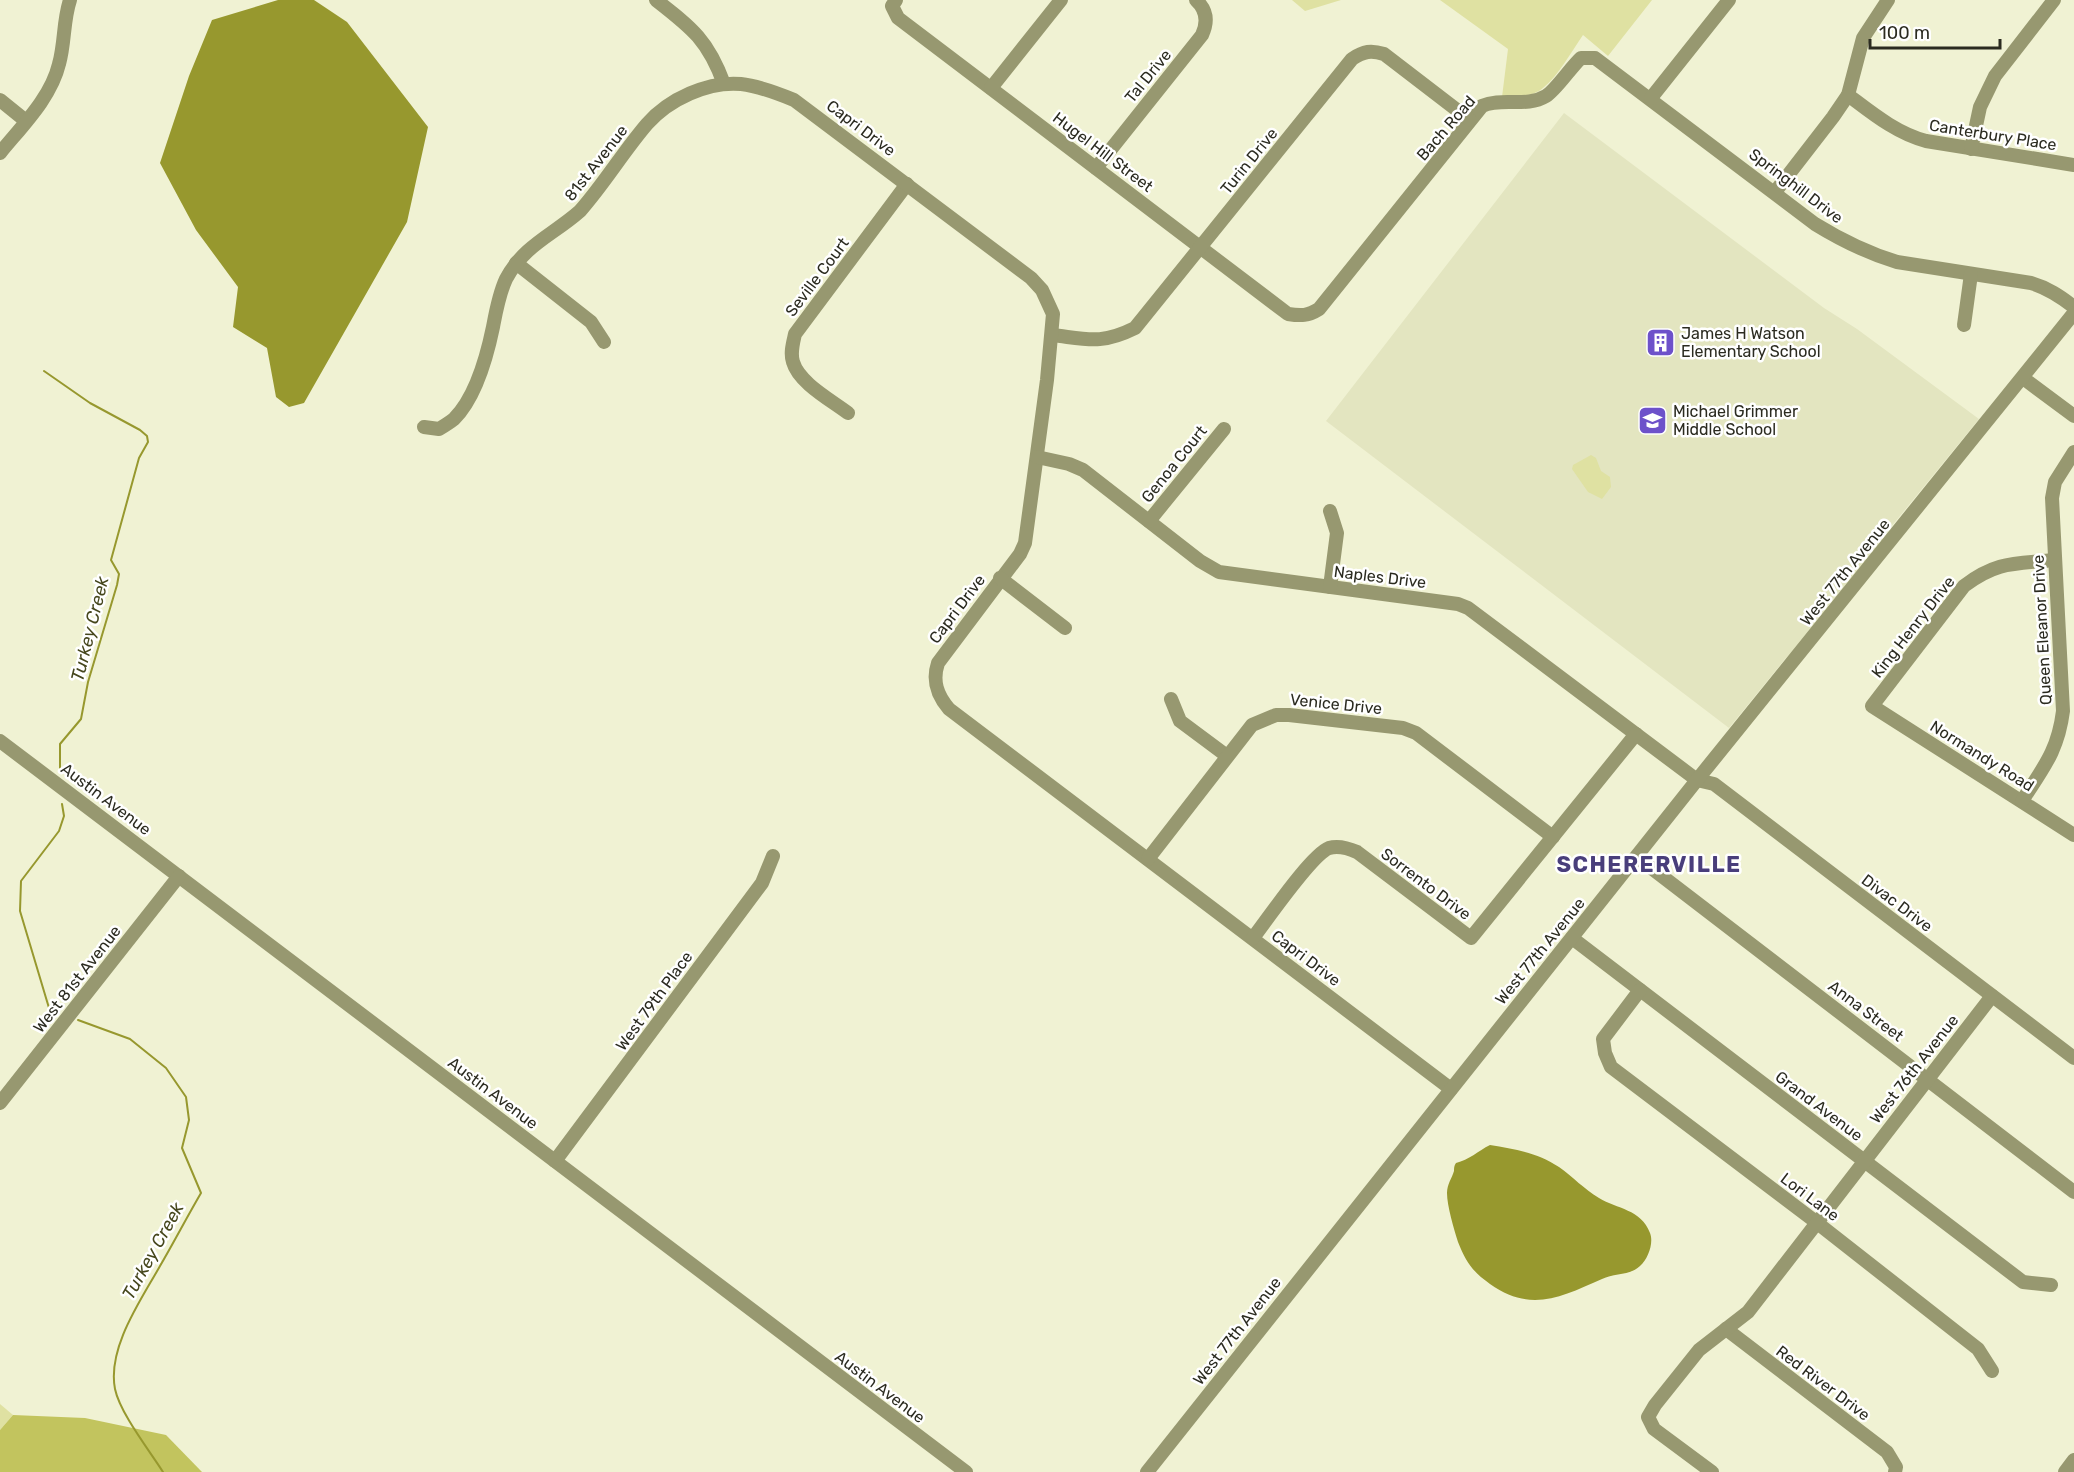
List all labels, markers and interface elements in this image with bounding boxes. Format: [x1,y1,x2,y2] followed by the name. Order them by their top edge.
[1870,12,2000,50] scale bar
[1879,22,1930,44] text: 100 m
[1121,46,1175,106] street label: Tal Drive
[1413,92,1479,164] street label: Bach Road
[823,96,899,160] street label: Capri Drive
[1049,108,1157,196] street label: Hugel Hill Street
[1928,116,2058,154] street label: Canterbury Place
[561,121,632,205] street label: 81st Avenue
[1217,124,1281,198] street label: Turin Drive
[1745,145,1847,227] street label: Springhill Drive
[781,234,853,320] street label: Seville Court
[1681,324,1821,361] place label: James H Watson Elementary School
[1644,326,1676,358] building icon: James H Watson Elementary School
[1673,402,1798,439] place label: Michael Grimmer Middle School
[1636,404,1668,436] school or university icon: Michael Grimmer Middle School
[1137,422,1211,506] street label: Genoa Court
[1796,515,1894,629] street label: West 77th Avenue
[2029,554,2055,706] street label: Queen Eleanor Drive
[1333,562,1427,592] street label: Naples Drive
[925,571,989,647] street label: Capri Drive
[1867,572,1959,682] street label: King Henry Drive
[66,573,114,684] water label: Turkey Creek
[1289,690,1383,718] street label: Venice Drive
[1927,716,2037,796] street label: Normandy Road
[57,759,155,839] street label: Austin Avenue
[1377,844,1475,924] street label: Sorrento Drive
[1556,851,1742,878] district label: SCHERERVILLE
[1858,870,1936,936] street label: Divac Drive
[1491,894,1589,1008] street label: West 77th Avenue
[29,922,125,1036] street label: West 81st Avenue
[1268,926,1344,990] street label: Capri Drive
[612,948,696,1054] street label: West 79th Place
[1825,977,1907,1045] street label: Anna Street
[1866,1011,1962,1127] street label: West 76th Avenue
[444,1053,542,1133] street label: Austin Avenue
[1772,1067,1866,1145] street label: Grand Avenue
[1777,1169,1843,1225] street label: Lori Lane
[117,1198,189,1303] water label: Turkey Creek
[1189,1273,1285,1389] street label: West 77th Avenue
[1772,1341,1874,1425] street label: Red River Drive
[831,1347,929,1427] street label: Austin Avenue

